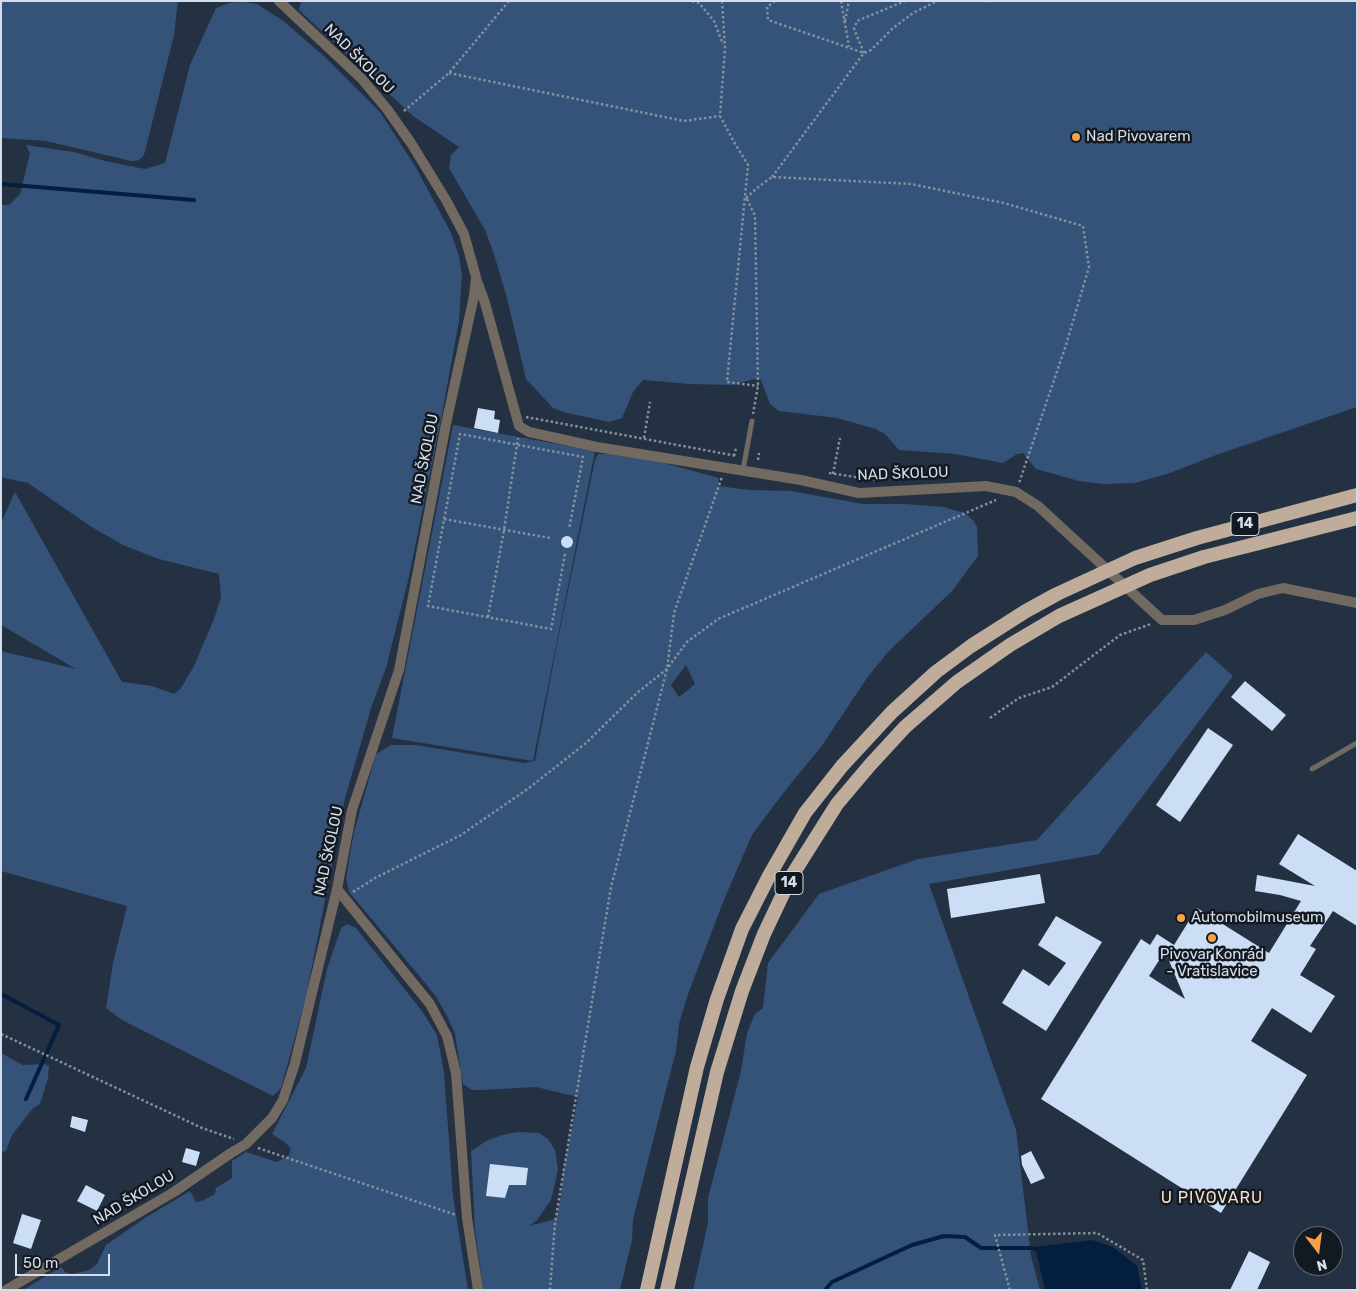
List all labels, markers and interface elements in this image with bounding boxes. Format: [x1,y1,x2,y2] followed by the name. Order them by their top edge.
[320,20,398,98] street label: NAD ŠKOLOU
[1086,128,1191,146] place label: Nad Pivovarem
[1070,131,1082,143] marker: Nad Pivovarem
[407,412,443,506] street label: NAD ŠKOLOU
[857,463,949,485] street label: NAD ŠKOLOU
[1231,512,1259,536] road number: 14
[311,804,347,898] street label: NAD ŠKOLOU
[775,871,803,894] road number: 14
[1191,909,1323,927] place label: Automobilmuseum
[1175,912,1187,924] marker: Automobilmuseum
[1206,932,1218,944] marker: Pivovar Konrád - Vratislavice
[1160,946,1264,981] place label: Pivovar Konrád - Vratislavice
[90,1167,178,1229] street label: NAD ŠKOLOU
[1159,1188,1265,1208] district label: U PIVOVARU
[1293,1226,1343,1276] north arrow
[18,1244,112,1276] scale bar
[23,1254,58,1272] text: 50 m
[1315,1255,1329,1275] text: N

